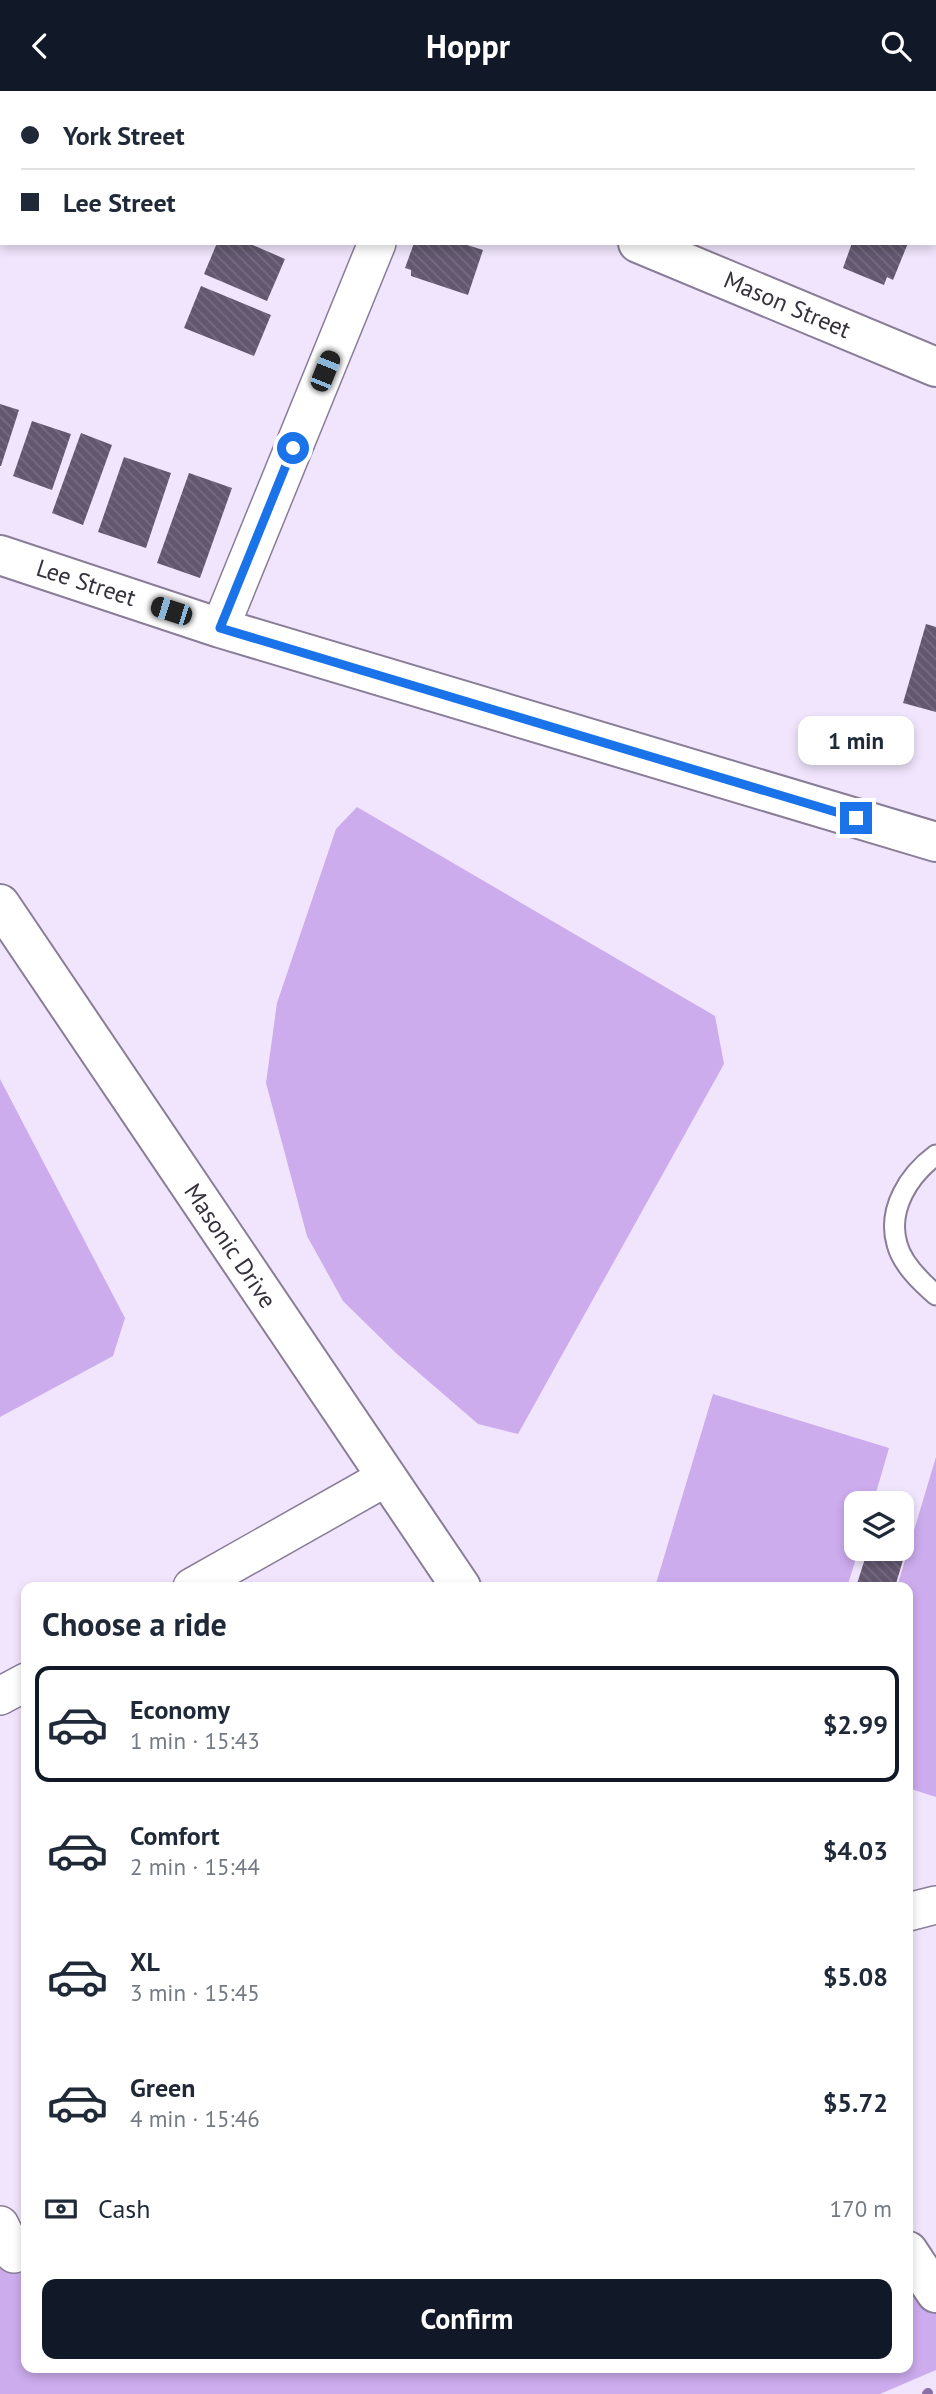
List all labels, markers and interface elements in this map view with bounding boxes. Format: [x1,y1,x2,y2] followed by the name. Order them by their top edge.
[426,25,510,67] text: Hoppr
[21,27,59,65] icon: back
[877,27,915,65] icon: search
[63,119,185,152] text: York Street
[63,186,176,219] text: Lee Street
[719,264,855,345] street label: Mason Street
[308,348,343,394] car
[277,432,309,464] route start
[32,552,140,613] street label: Lee Street
[148,595,195,627] car
[798,717,914,765] callout: 1 min
[828,726,884,755] text: 1 min
[840,802,872,834] route end
[177,1177,283,1314] street label: Masonic Drive
[844,1491,914,1561] map controls
[844,1491,914,1561] button: layers
[42,1603,227,1645] text: Choose a ride
[46,1693,109,1756] icon: car
[130,1693,230,1726] text: Economy
[823,1708,888,1741] text: $2.99
[130,1726,260,1755] text: 1 min · 15:43
[46,1819,109,1882] icon: car
[130,1819,220,1852] text: Comfort
[823,1834,888,1867] text: $4.03
[130,1852,260,1881] text: 2 min · 15:44
[46,1945,109,2008] icon: car
[130,1945,160,1978] text: XL
[823,1960,888,1993] text: $5.08
[130,1978,260,2007] text: 3 min · 15:45
[46,2071,109,2134] icon: car
[130,2071,195,2104] text: Green
[823,2086,888,2119] text: $5.72
[130,2104,260,2133] text: 4 min · 15:46
[42,2190,80,2228] icon: cash
[98,2192,150,2225] text: Cash
[830,2194,892,2223] text: 170 m
[42,2279,892,2359] button: Confirm

